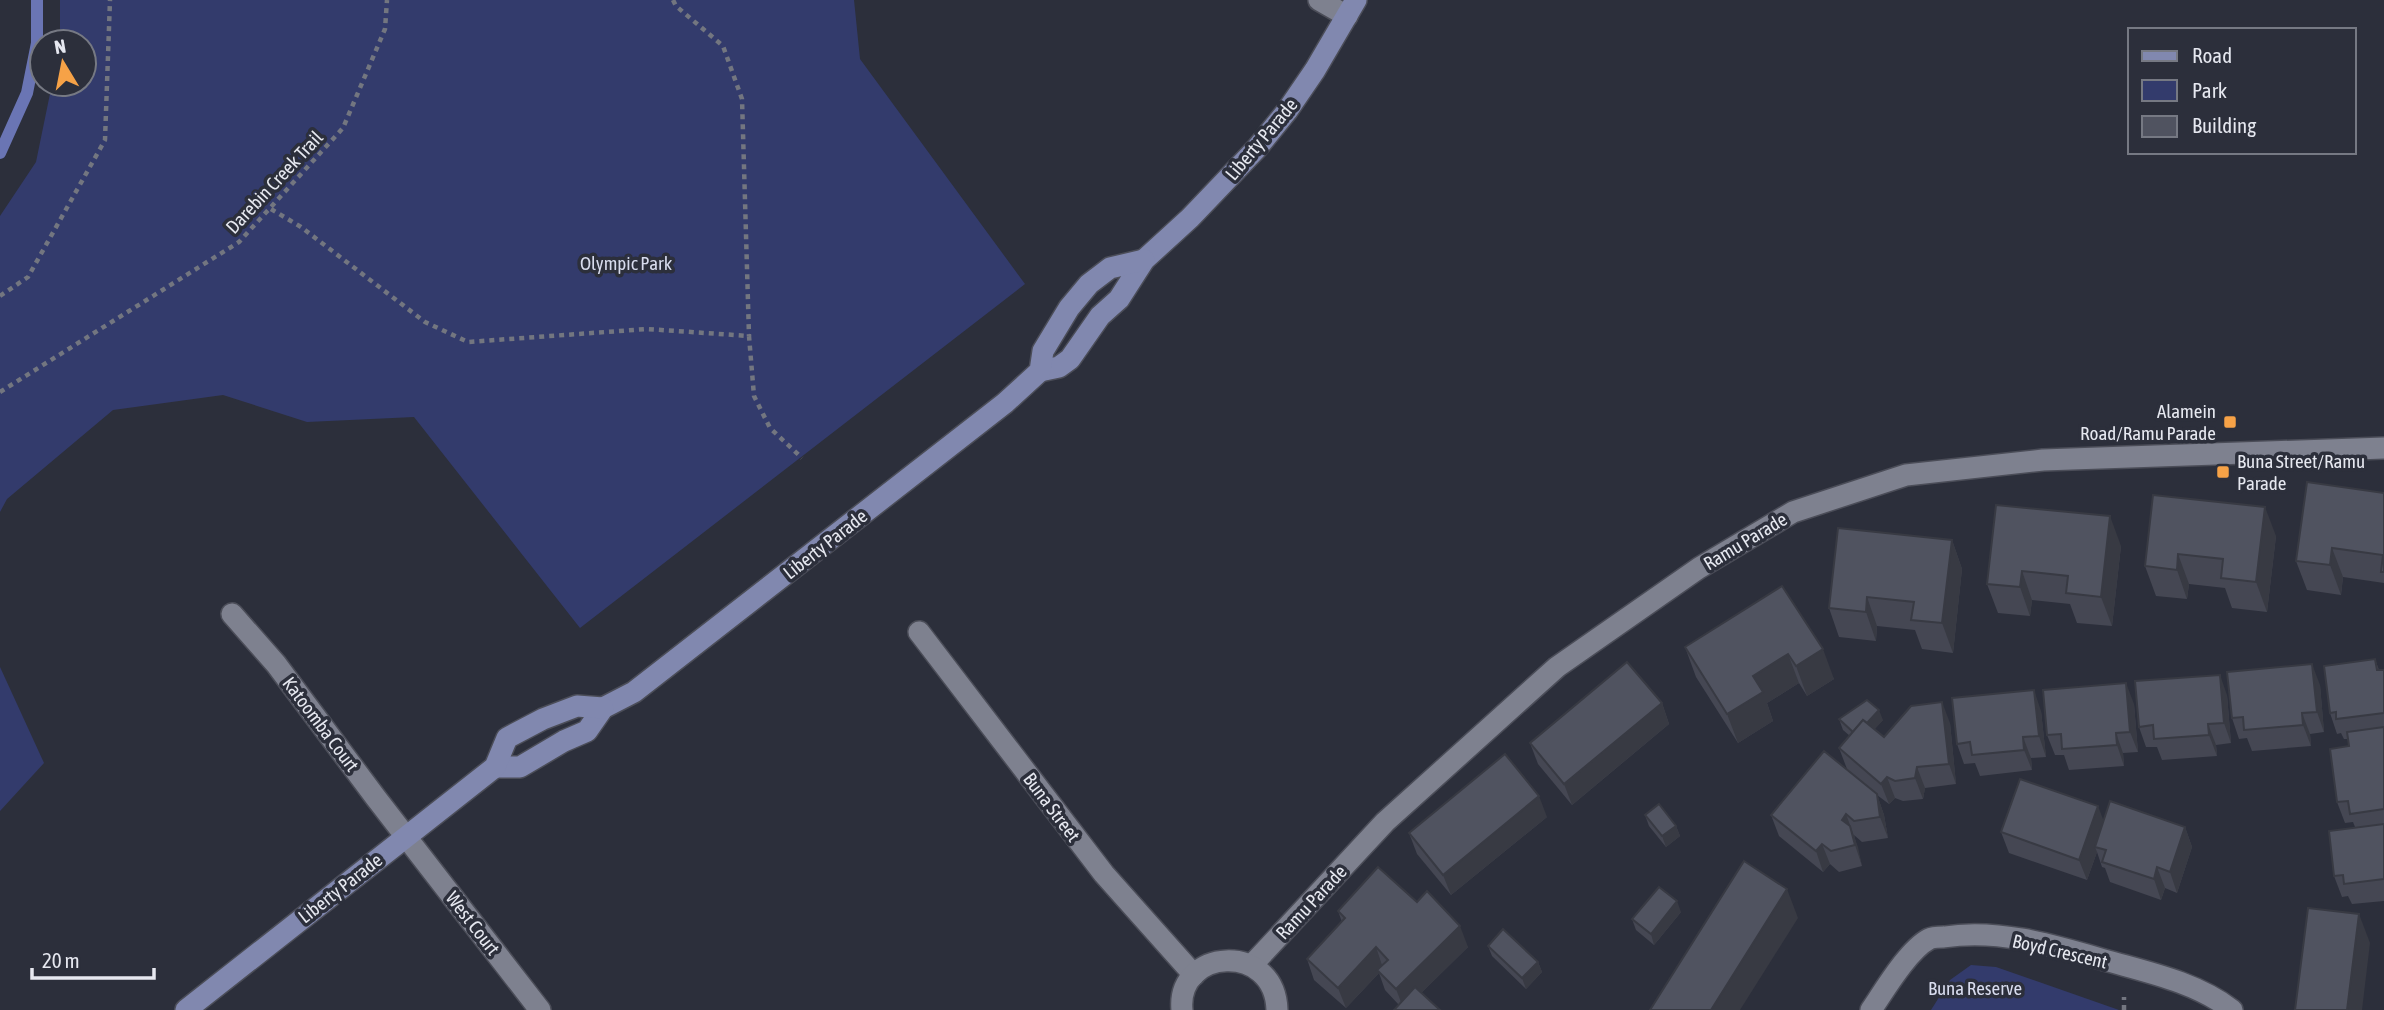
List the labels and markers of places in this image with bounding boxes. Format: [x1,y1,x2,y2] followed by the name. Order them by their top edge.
[2080,400,2216,444] place label: Alamein Road/Ramu Parade
[2222,414,2238,430] marker: Alamein Road/Ramu Parade
[2237,450,2365,494] place label: Buna Street/Ramu Parade
[2215,464,2231,480] marker: Buna Street/Ramu Parade

